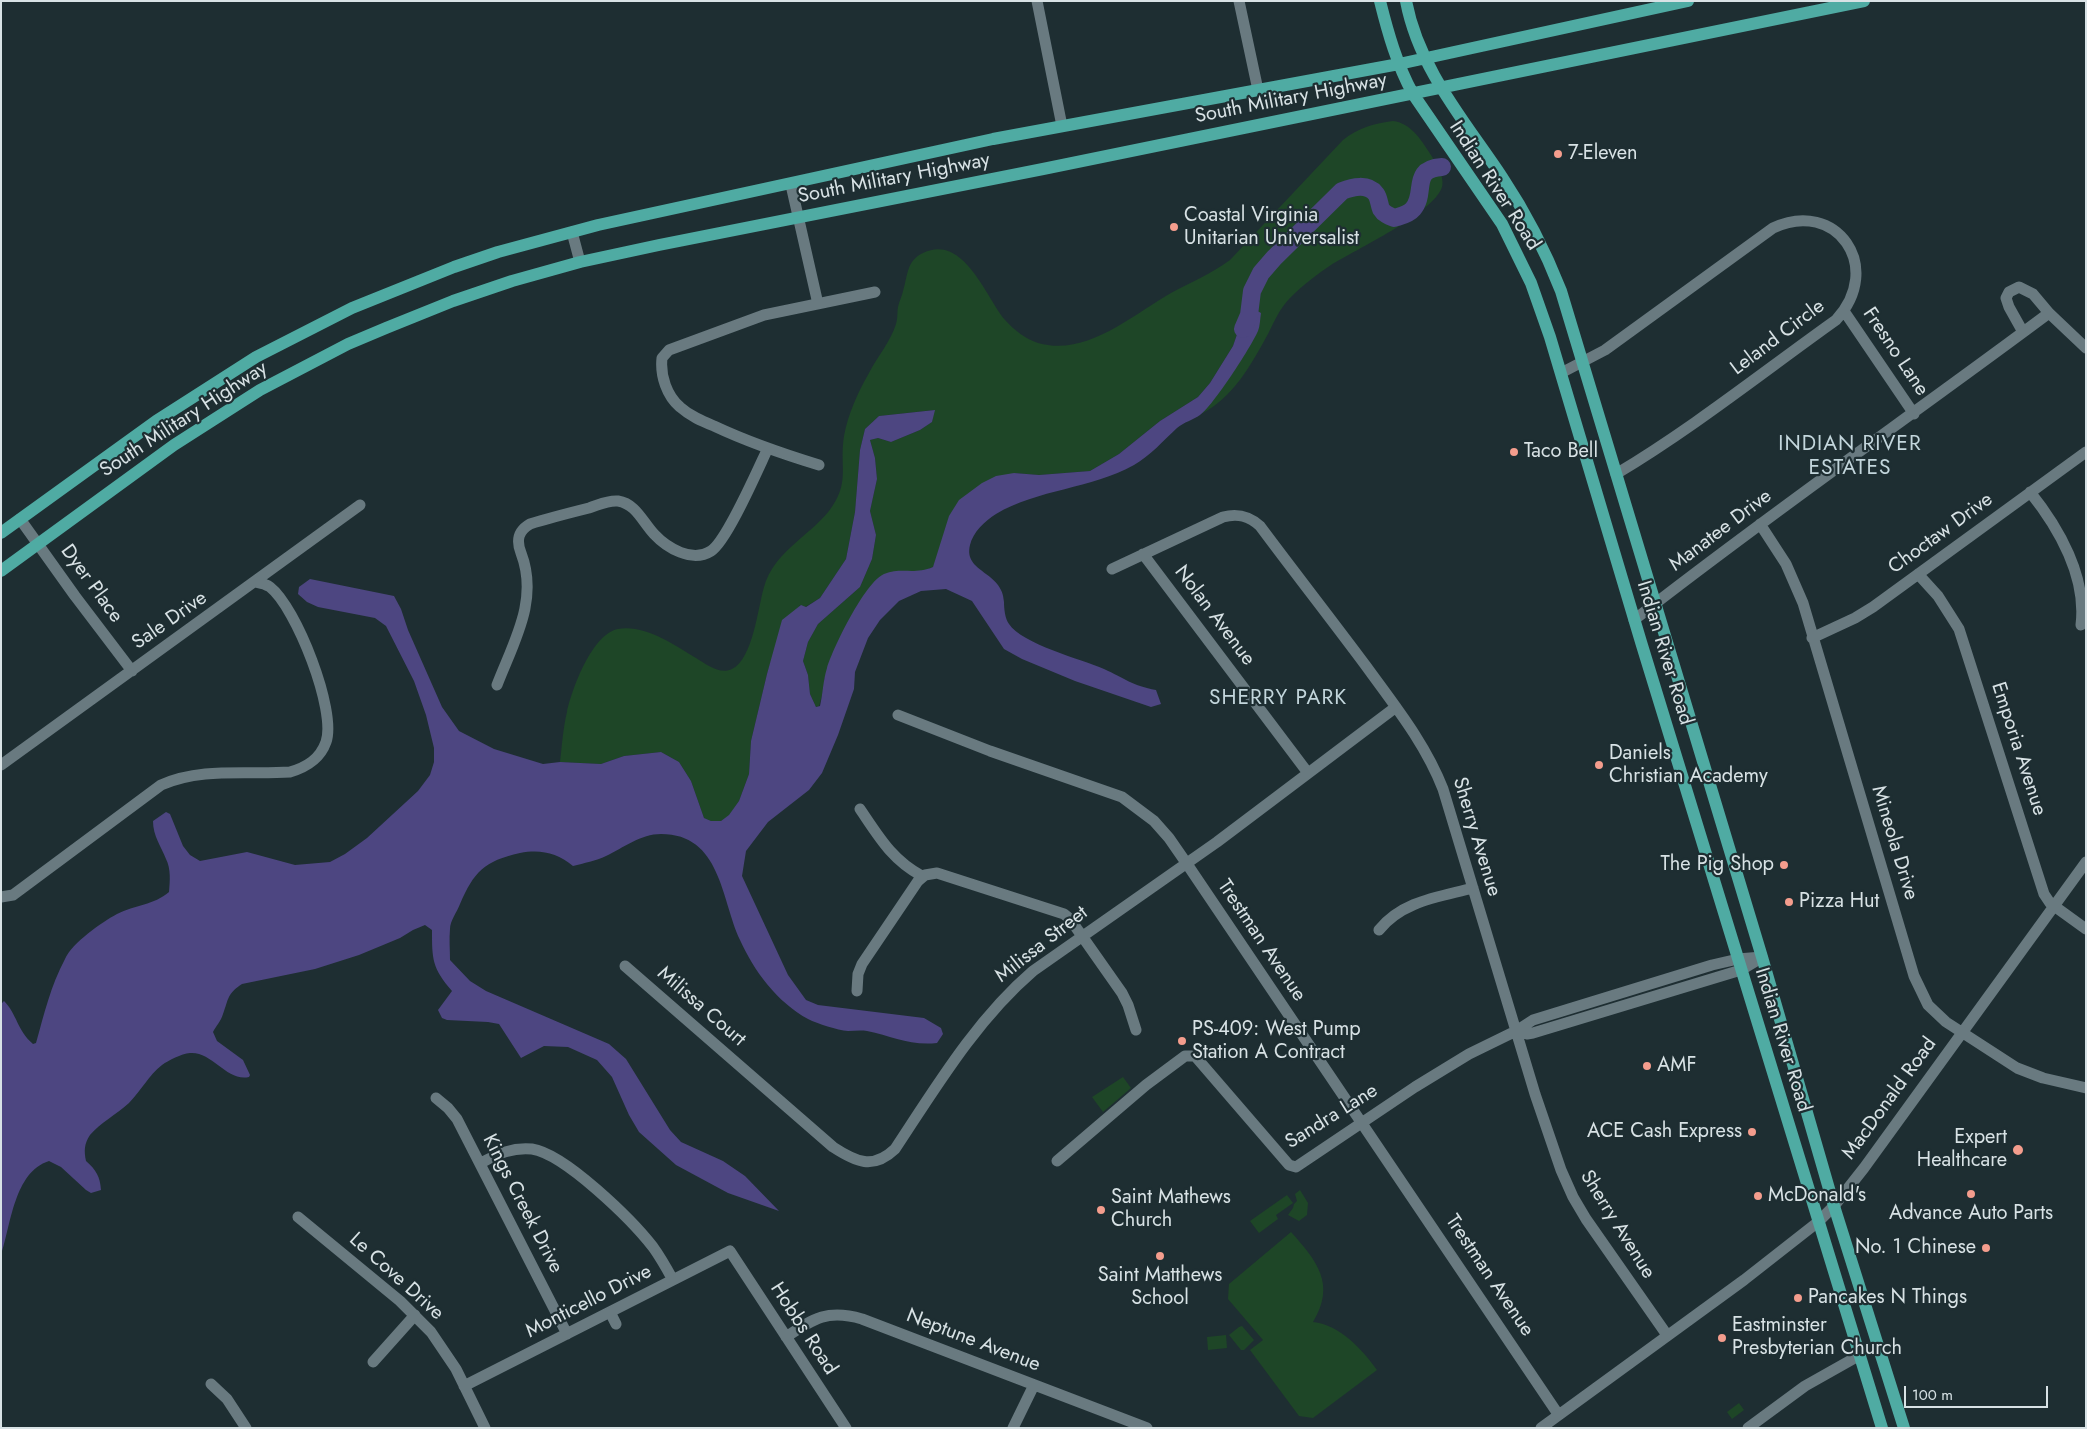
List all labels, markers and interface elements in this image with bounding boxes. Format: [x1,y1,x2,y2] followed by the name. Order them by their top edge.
[1193,69,1389,129] street label: South Military Highway
[1443,117,1545,255] street label: Indian River Road
[1568,142,1638,166] place label: 7-Eleven
[1552,148,1564,160] marker: 7-Eleven
[796,149,992,209] street label: South Military Highway
[1184,204,1359,251] place label: Coastal Virginia Unitarian Universalist
[1168,221,1180,233] marker: Coastal Virginia Unitarian Universalist
[1726,295,1830,381] street label: Leland Circle
[1857,303,1933,401] street label: Fresno Lane
[96,357,272,483] street label: South Military Highway
[1777,432,1923,482] district label: INDIAN RIVER ESTATES
[1524,440,1598,464] place label: Taco Bell
[1508,446,1520,458] marker: Taco Bell
[1665,485,1777,577] street label: Manatee Drive
[1884,488,1998,580] street label: Choctaw Drive
[55,540,127,628] street label: Dyer Place
[1168,561,1260,671] street label: Nolan Avenue
[1631,578,1697,728] street label: Indian River Road
[128,587,212,655] street label: Sale Drive
[1985,679,2051,819] street label: Emporia Avenue
[1208,686,1348,712] district label: SHERRY PARK
[1609,742,1768,789] place label: Daniels Christian Academy
[1593,759,1605,771] marker: Daniels Christian Academy
[1447,775,1505,899] street label: Sherry Avenue
[1865,783,1923,903] street label: Mineola Drive
[1661,853,1774,877] place label: The Pig Shop
[1778,859,1790,871] marker: The Pig Shop
[1212,876,1310,1006] street label: Trestman Avenue
[1799,890,1879,914] place label: Pizza Hut
[1783,896,1795,908] marker: Pizza Hut
[991,901,1093,989] street label: Milissa Street
[652,962,750,1052] street label: Milissa Court
[1749,965,1815,1115] street label: Indian River Road
[1192,1018,1361,1065] place label: PS-409: West Pump Station A Contract
[1838,1033,1942,1165] street label: MacDonald Road
[1176,1035,1188,1047] marker: PS-409: West Pump Station A Contract
[1657,1054,1696,1078] place label: AMF
[1641,1060,1653,1072] marker: AMF
[1281,1079,1383,1155] street label: Sandra Lane
[1587,1120,1742,1144] place label: ACE Cash Express
[1746,1126,1758,1138] marker: ACE Cash Express
[1917,1126,2007,1173] place label: Expert Healthcare
[477,1131,567,1277] street label: Kings Creek Drive
[2011,1143,2025,1157] marker: Expert Healthcare
[1574,1166,1660,1284] street label: Sherry Avenue
[1768,1184,1866,1208] place label: McDonald's
[1111,1186,1231,1233] place label: Saint Mathews Church
[1965,1188,1977,1200] marker: Advance Auto Parts
[1752,1190,1764,1202] marker: McDonald's
[1889,1202,2053,1226] place label: Advance Auto Parts
[1095,1204,1107,1216] marker: Saint Mathews Church
[1440,1211,1538,1341] street label: Trestman Avenue
[344,1228,448,1326] street label: Le Cove Drive
[1855,1236,1976,1260] place label: No. 1 Chinese
[1980,1242,1992,1254] marker: No. 1 Chinese
[1154,1250,1166,1262] marker: Saint Matthews School
[522,1260,656,1344] street label: Monticello Drive
[1098,1264,1222,1311] place label: Saint Matthews School
[764,1278,842,1380] street label: Hobbs Road
[1808,1286,1967,1310] place label: Pancakes N Things
[1792,1292,1804,1304] marker: Pancakes N Things
[903,1304,1043,1378] street label: Neptune Avenue
[1732,1314,1902,1361] place label: Eastminster Presbyterian Church
[1716,1332,1728,1344] marker: Eastminster Presbyterian Church
[1907,1376,2051,1408] scale bar
[1912,1384,1953,1406] text: 100 m

